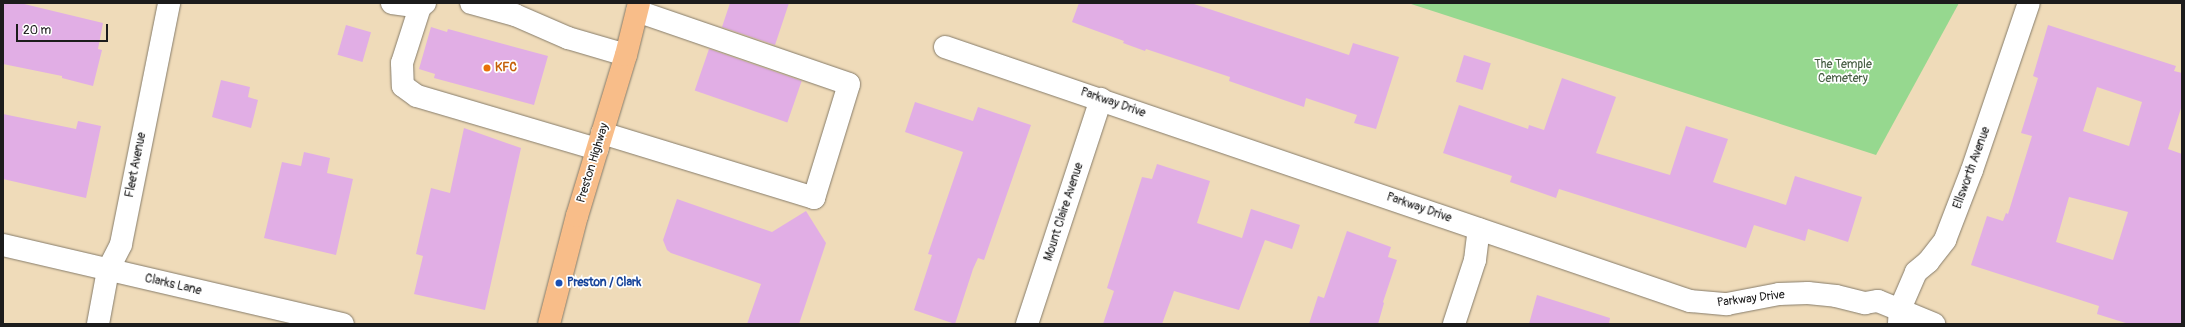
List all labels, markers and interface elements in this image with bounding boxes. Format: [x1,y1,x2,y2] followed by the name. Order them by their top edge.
[18,16,110,42] scale bar
[23,23,51,38] text: 20 m
[1814,58,1872,86] park label: The Temple Cemetery
[495,61,517,75] place label: KFC
[482,63,492,73] marker: KFC
[1078,85,1148,121] street label: Parkway Drive
[574,121,612,205] street label: Preston Highway
[1951,125,1993,211] street label: Ellsworth Avenue
[123,131,149,199] street label: Fleet Avenue
[1041,161,1087,263] street label: Mount Claire Avenue
[1384,190,1454,226] street label: Parkway Drive
[143,271,203,299] street label: Clarks Lane
[567,276,641,290] place label: Preston / Clark
[554,278,564,288] marker: Preston / Clark
[1716,288,1786,310] street label: Parkway Drive

